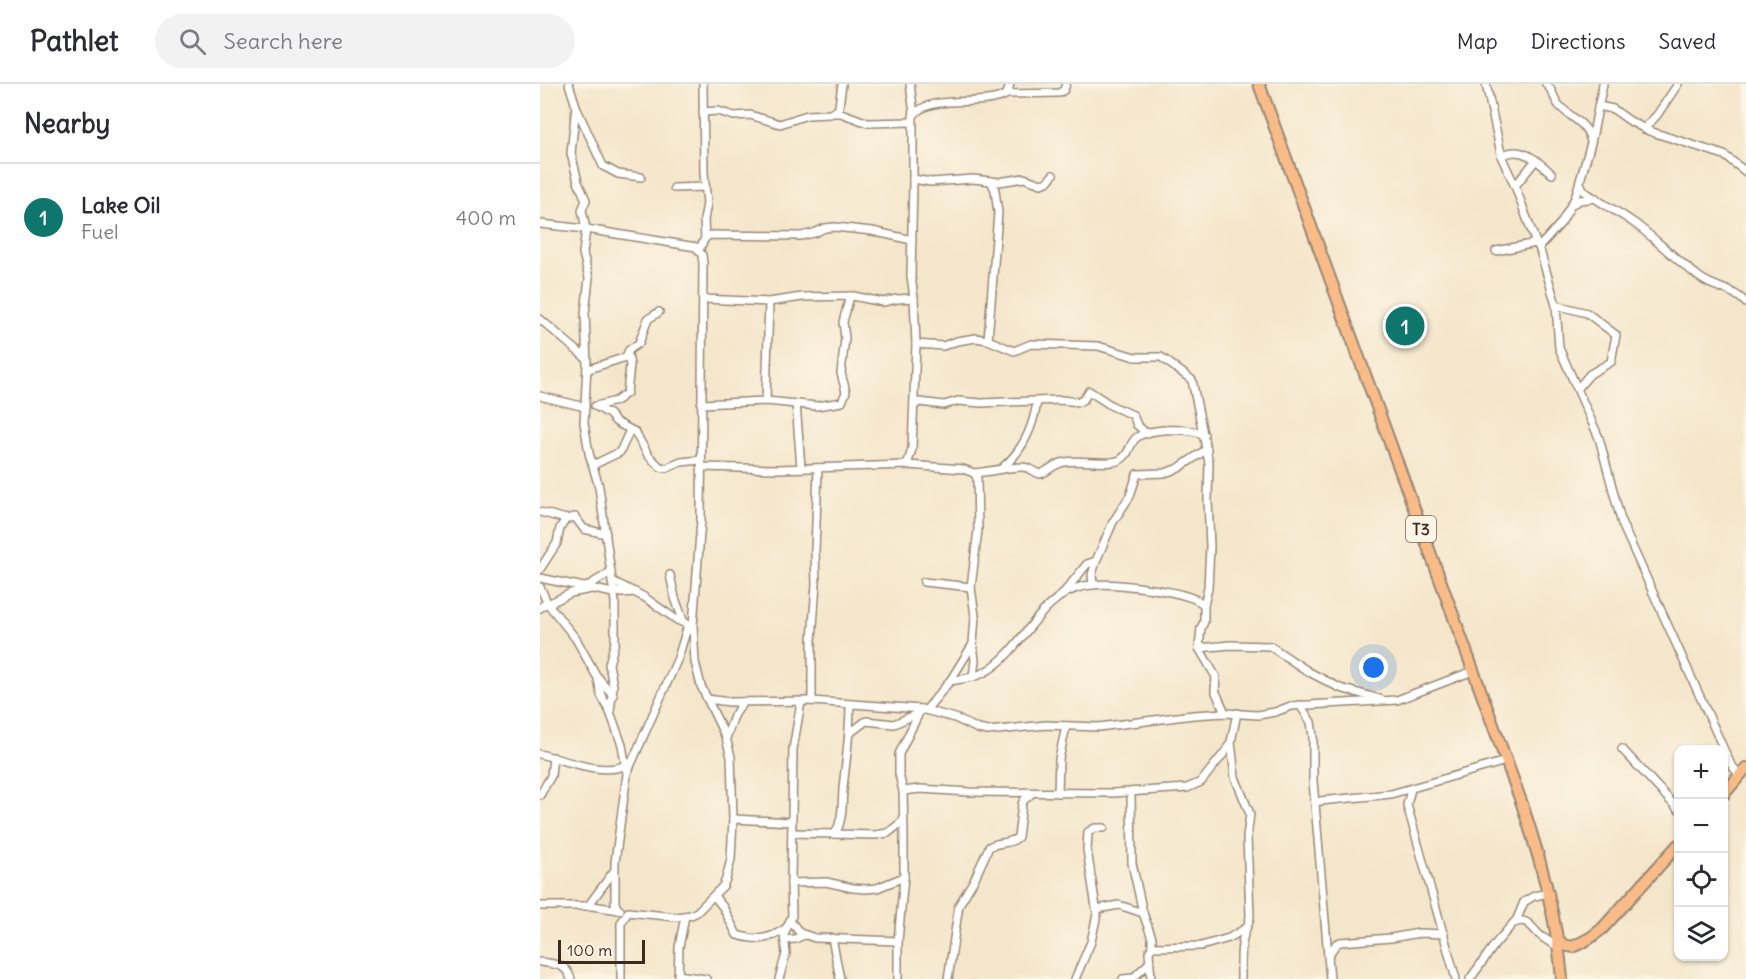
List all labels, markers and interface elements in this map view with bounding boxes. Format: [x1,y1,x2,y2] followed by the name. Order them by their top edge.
[155,14,575,68] search box
[30,23,119,59] text: Pathlet
[176,25,209,58] icon: search
[224,27,343,55] text: Search here
[1457,28,1498,55] text: Map
[1531,28,1625,55] text: Directions
[1658,28,1716,55] text: Saved
[24,107,110,140] text: Nearby
[81,191,160,219] text: Lake Oil
[40,205,47,230] text: 1
[456,205,516,230] text: 400 m
[81,219,118,244] text: Fuel
[1386,304,1424,348] pin: 1
[1406,516,1436,542] road number: T3
[1359,653,1388,682] your location
[1674,745,1728,961] map controls
[1674,745,1728,799] button: +
[1674,799,1728,853] button: −
[1674,853,1728,907] button: locate
[1674,907,1728,961] button: layers
[558,937,645,964] scale bar
[567,940,612,960] text: 100 m

